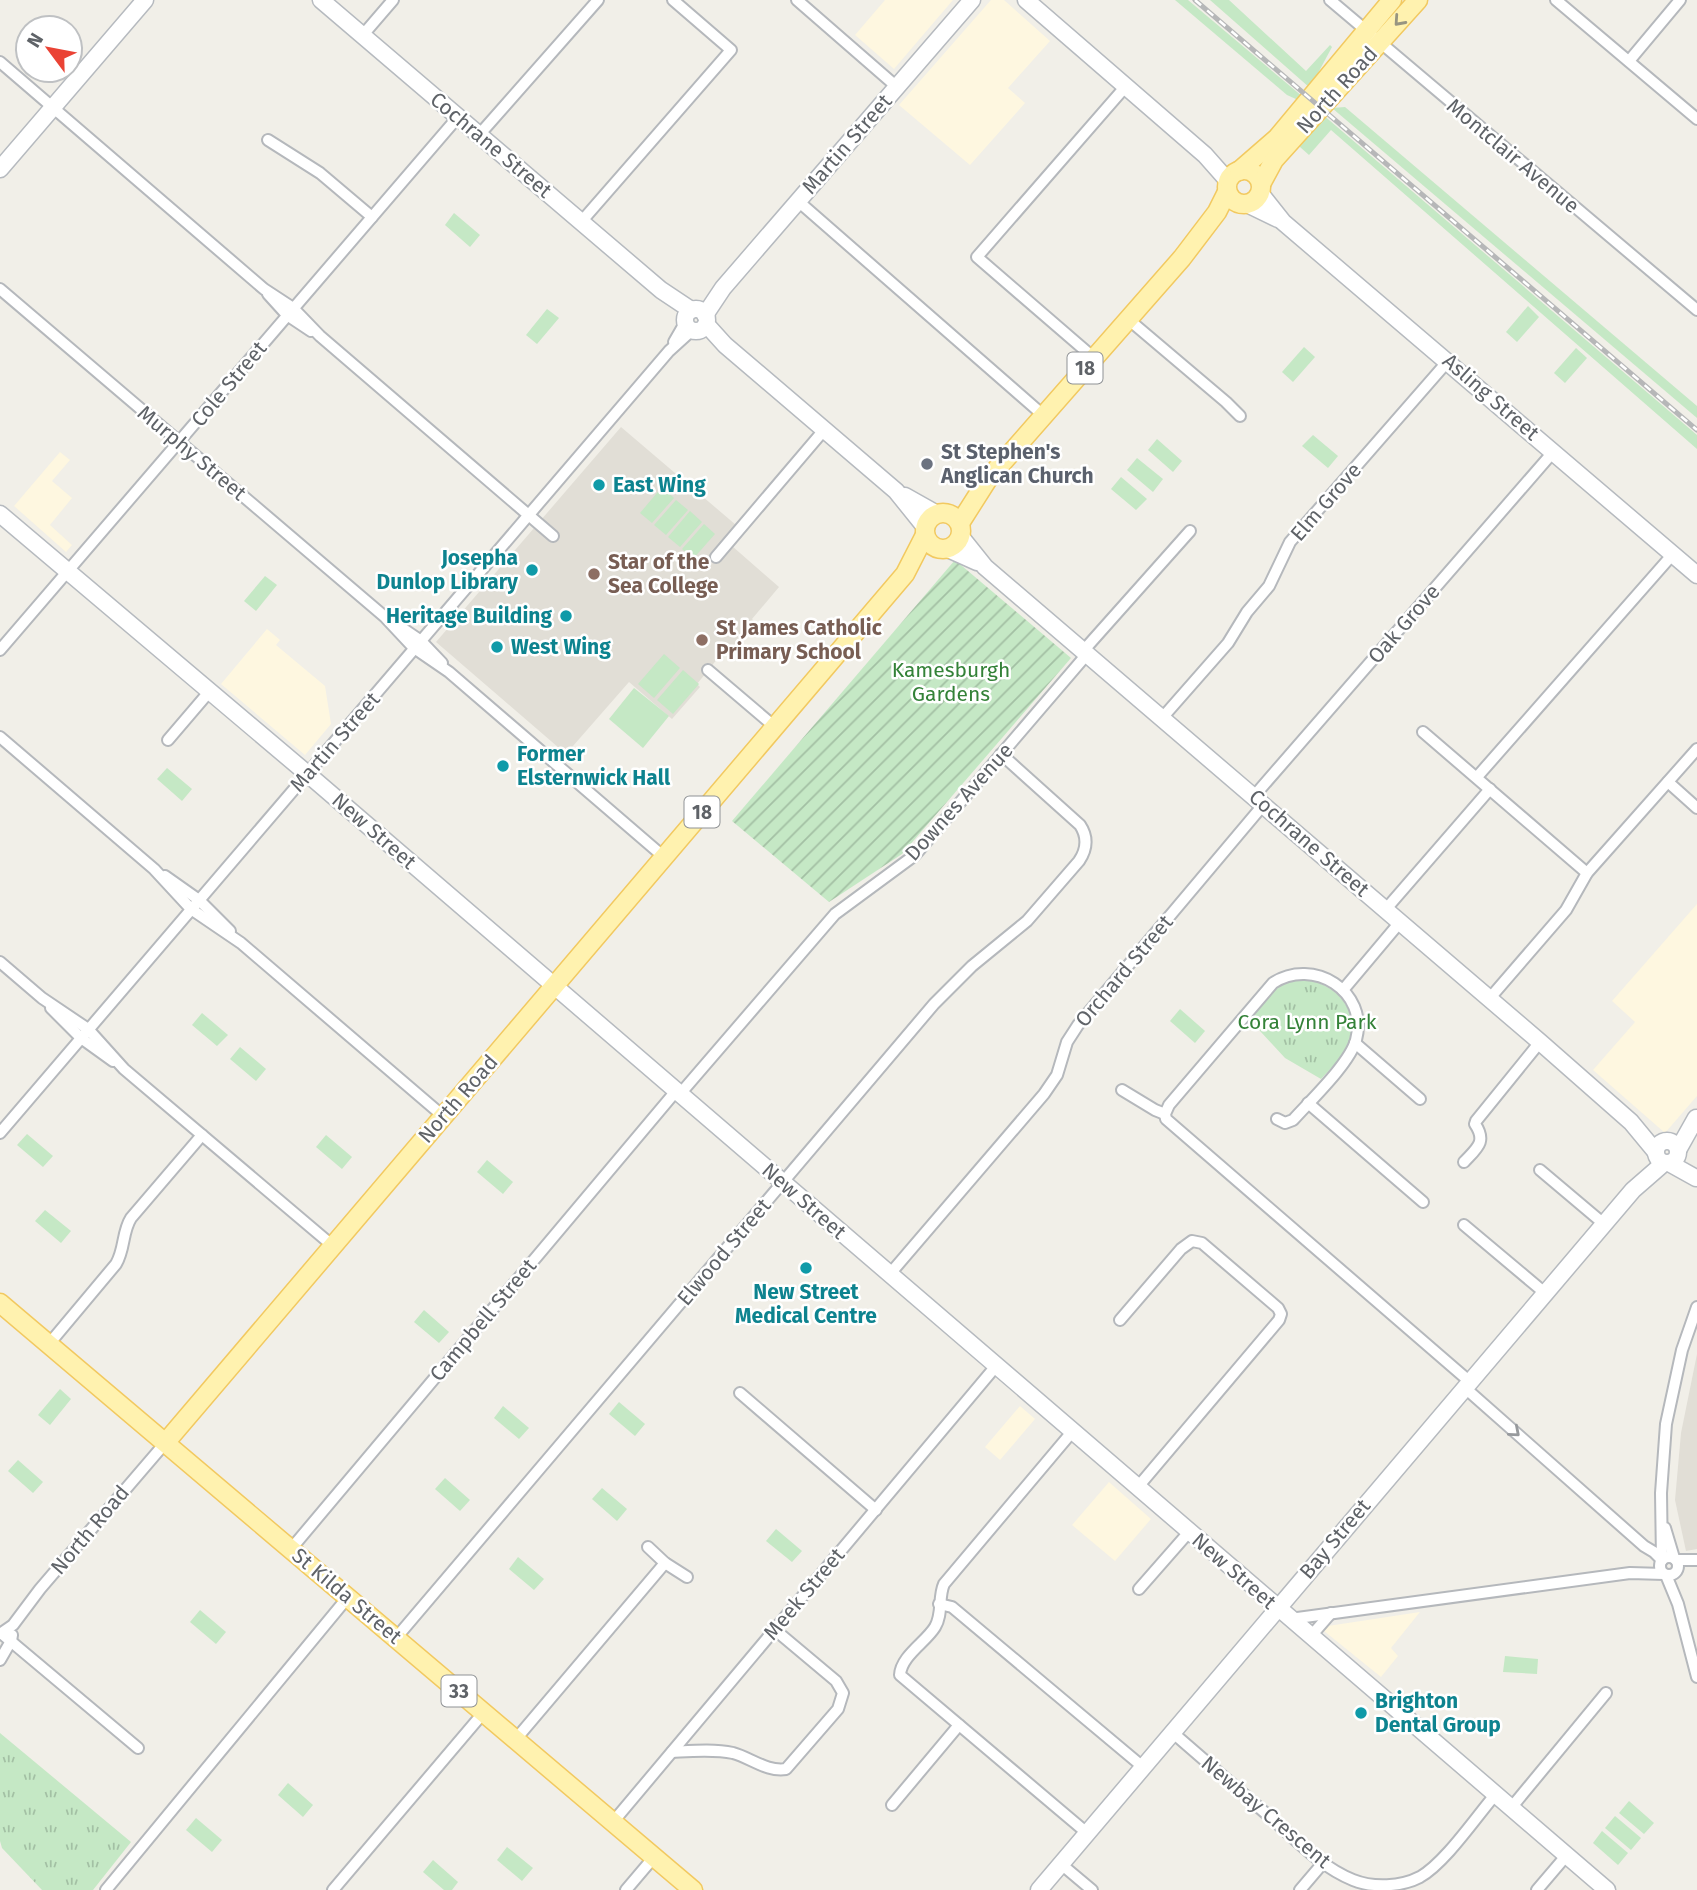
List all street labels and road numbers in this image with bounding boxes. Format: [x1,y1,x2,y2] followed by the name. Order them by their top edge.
[1291,41,1383,139] street label: North Road
[425,86,558,204] street label: Cochrane Street
[796,88,898,199] street label: Martin Street
[1441,93,1585,219] street label: Montclair Avenue
[186,336,273,432] street label: Cole Street
[1437,348,1545,446] street label: Asling Street
[1068,352,1102,384] road number: 18
[132,400,252,506] street label: Murphy Street
[1285,457,1367,547] street label: Elm Grove
[1362,579,1446,669] street label: Oak Grove
[284,686,386,797] street label: Martin Street
[899,738,1019,866] street label: Downes Avenue
[1243,784,1375,903] street label: Cochrane Street
[326,787,422,875] street label: New Street
[684,796,720,828] road number: 18
[1070,909,1179,1032] street label: Orchard Street
[413,1049,503,1149] street label: North Road
[756,1157,852,1245] street label: New Street
[672,1193,777,1311] street label: Elwood Street
[424,1253,542,1387] street label: Campbell Street
[45,1480,135,1580] street label: North Road
[1294,1493,1376,1584] street label: Bay Street
[1186,1527,1282,1615] street label: New Street
[758,1542,850,1645] street label: Meek Street
[287,1543,408,1650] street label: St Kilda Street
[442,1676,476,1707] road number: 33
[1196,1750,1336,1874] street label: Newbay Crescent

